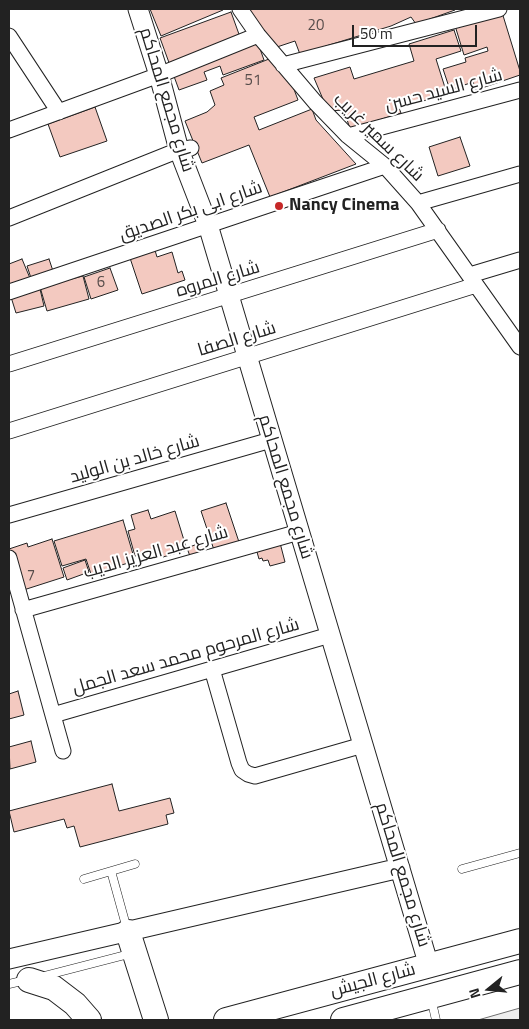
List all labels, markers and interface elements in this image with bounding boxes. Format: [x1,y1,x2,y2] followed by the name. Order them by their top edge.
[354,15,479,47] scale bar
[308,17,324,35] house number: 20
[360,22,393,45] text: 50 m
[134,25,198,175] street label: شارع مجمع المحاكم
[383,65,505,117] street label: شارع السيد حسن
[245,72,261,90] house number: 51
[328,89,428,187] street label: شارع سمير غريب
[117,177,265,247] street label: شارع ابى بكر الصديق
[289,195,399,217] place label: Nancy Cinema
[273,200,285,212] marker: Nancy Cinema
[173,257,263,303] street label: شارع المروه
[97,274,105,292] house number: 6
[195,318,279,362] street label: شارع الصفا
[253,412,317,562] street label: شارع مجمع المحاكم
[68,431,202,489] street label: شارع خالد بن الوليد
[81,522,231,584] street label: شارع عبد العزيز الديب
[27,567,35,585] house number: 7
[70,614,302,700] street label: شارع المرحوم محمد سعد الجمل
[370,800,434,950] street label: شارع مجمع المحاكم
[328,959,418,1003] street label: شارع الجيش
[464,964,514,1014] north arrow
[463,986,486,1001] text: N

